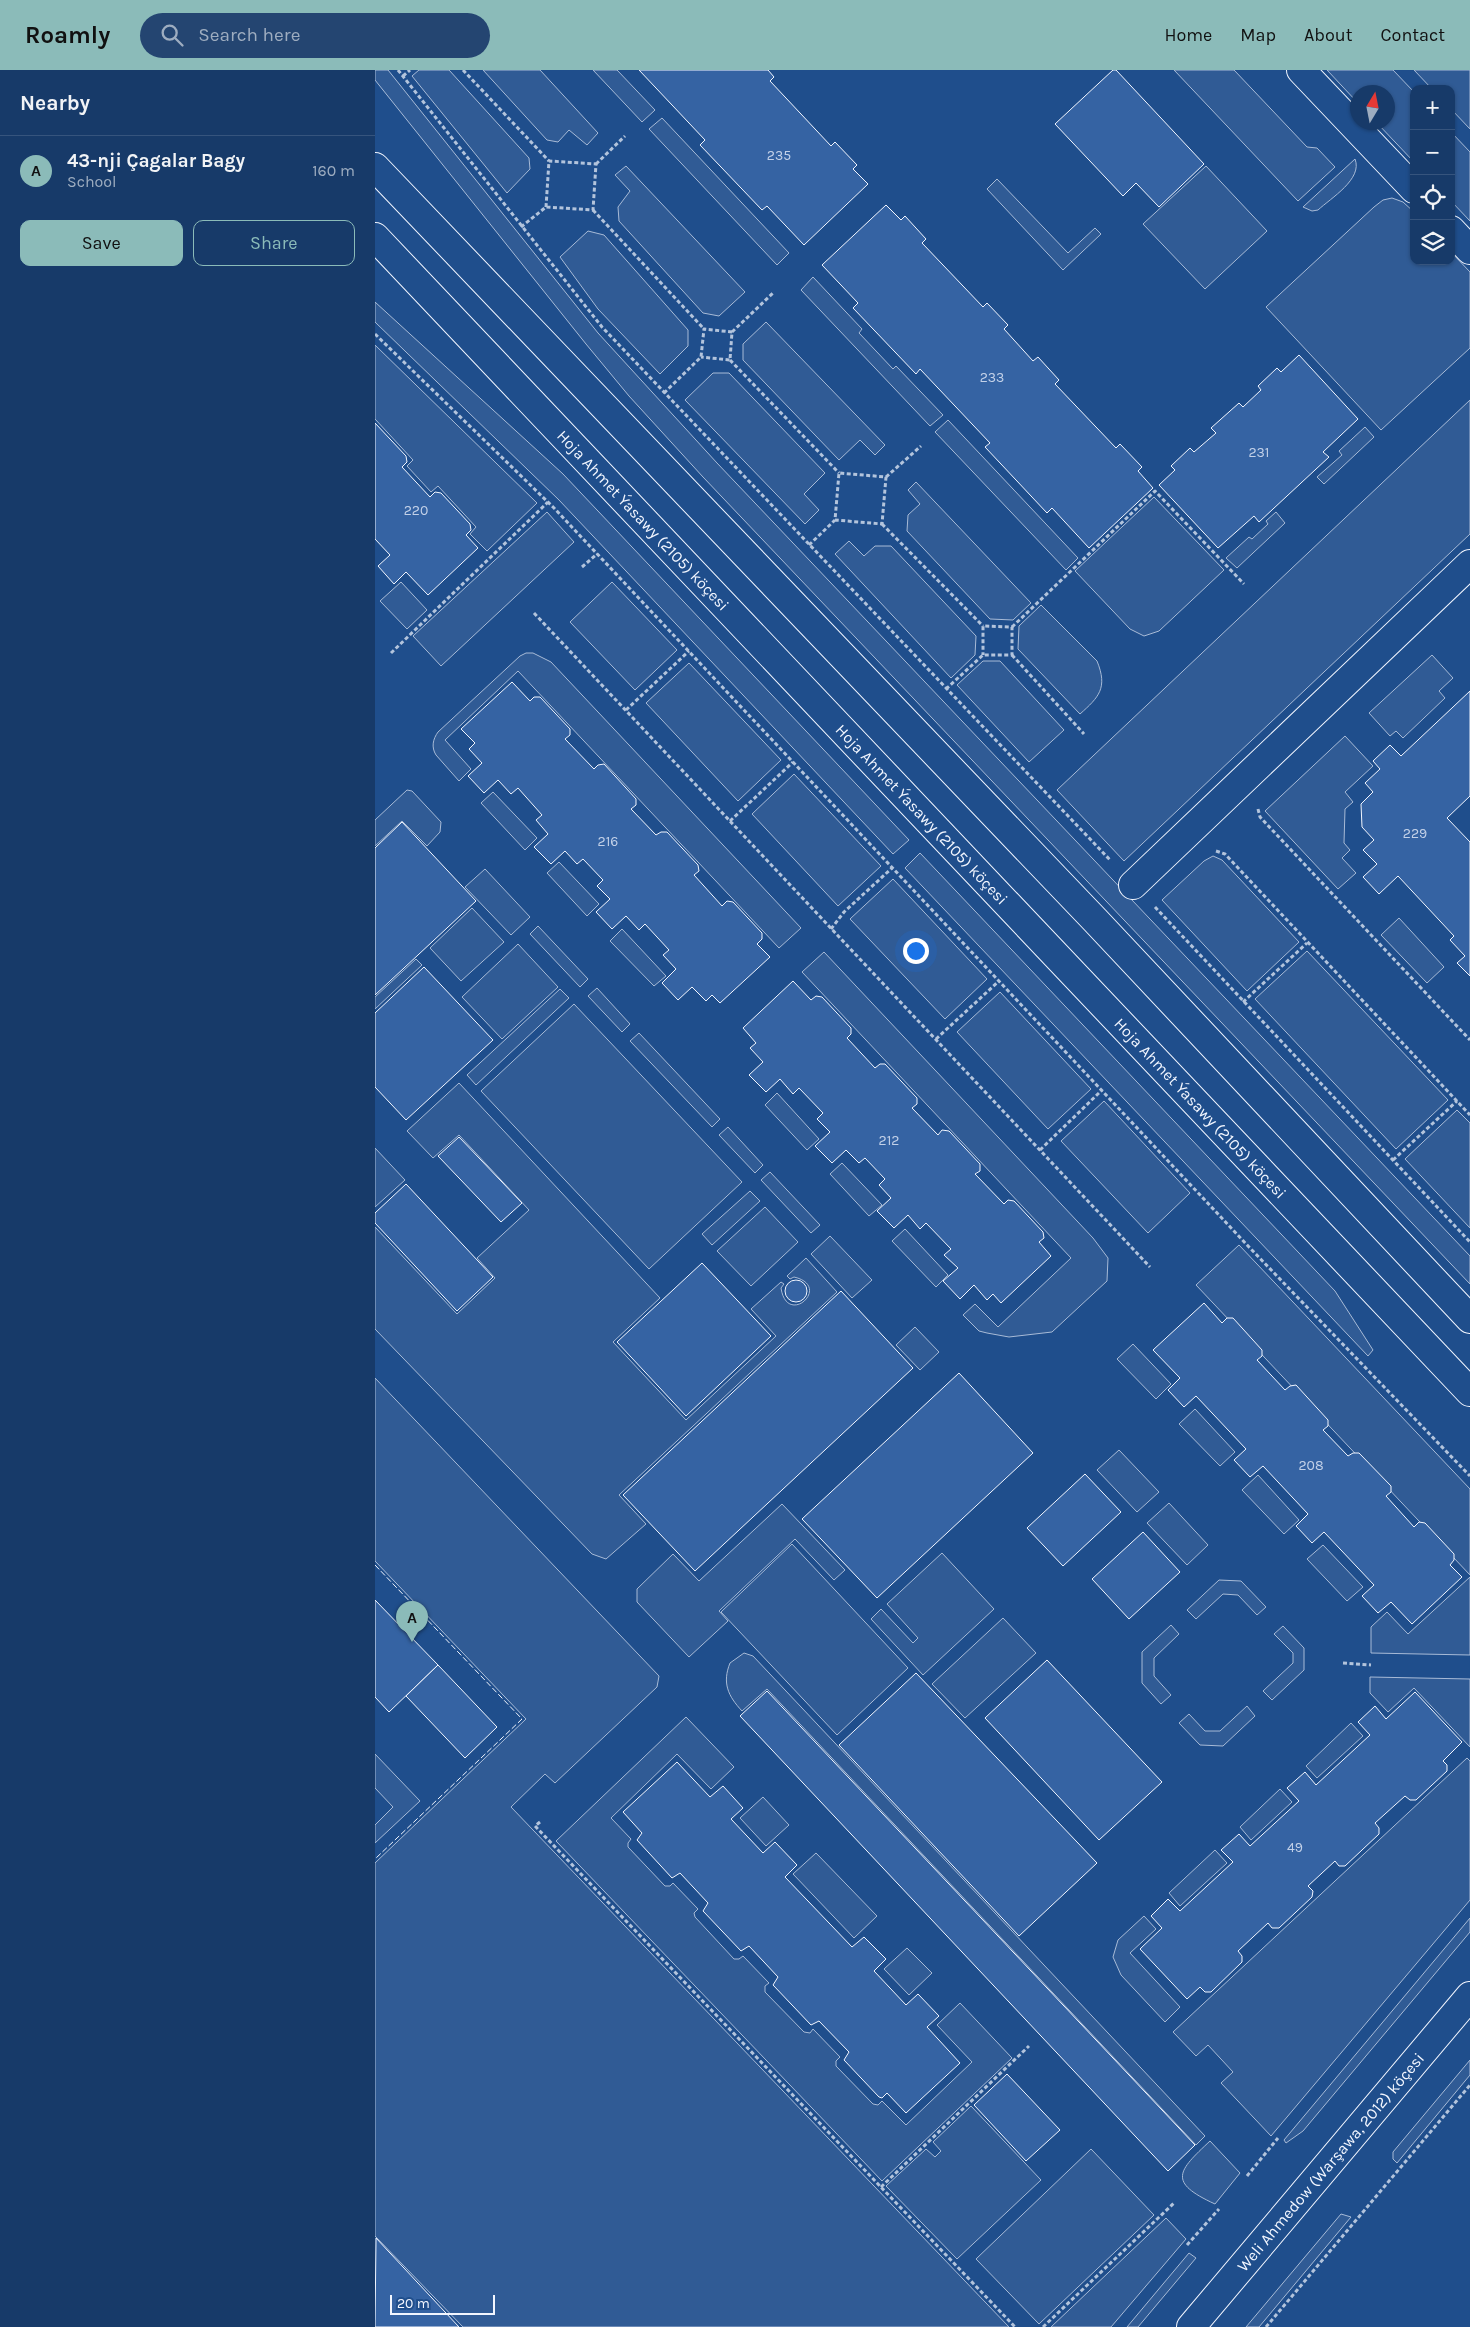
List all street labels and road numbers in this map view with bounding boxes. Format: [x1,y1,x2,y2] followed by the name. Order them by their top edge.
[553,426,733,614] street label: Hoja Ahmet Ýasawy (2105) köçesi
[832,720,1012,908] street label: Hoja Ahmet Ýasawy (2105) köçesi
[1111,1014,1291,1202] street label: Hoja Ahmet Ýasawy (2105) köçesi
[1233,2049,1428,2275] street label: Weli Ahmedow (Warşawa, 2012) köçesi

